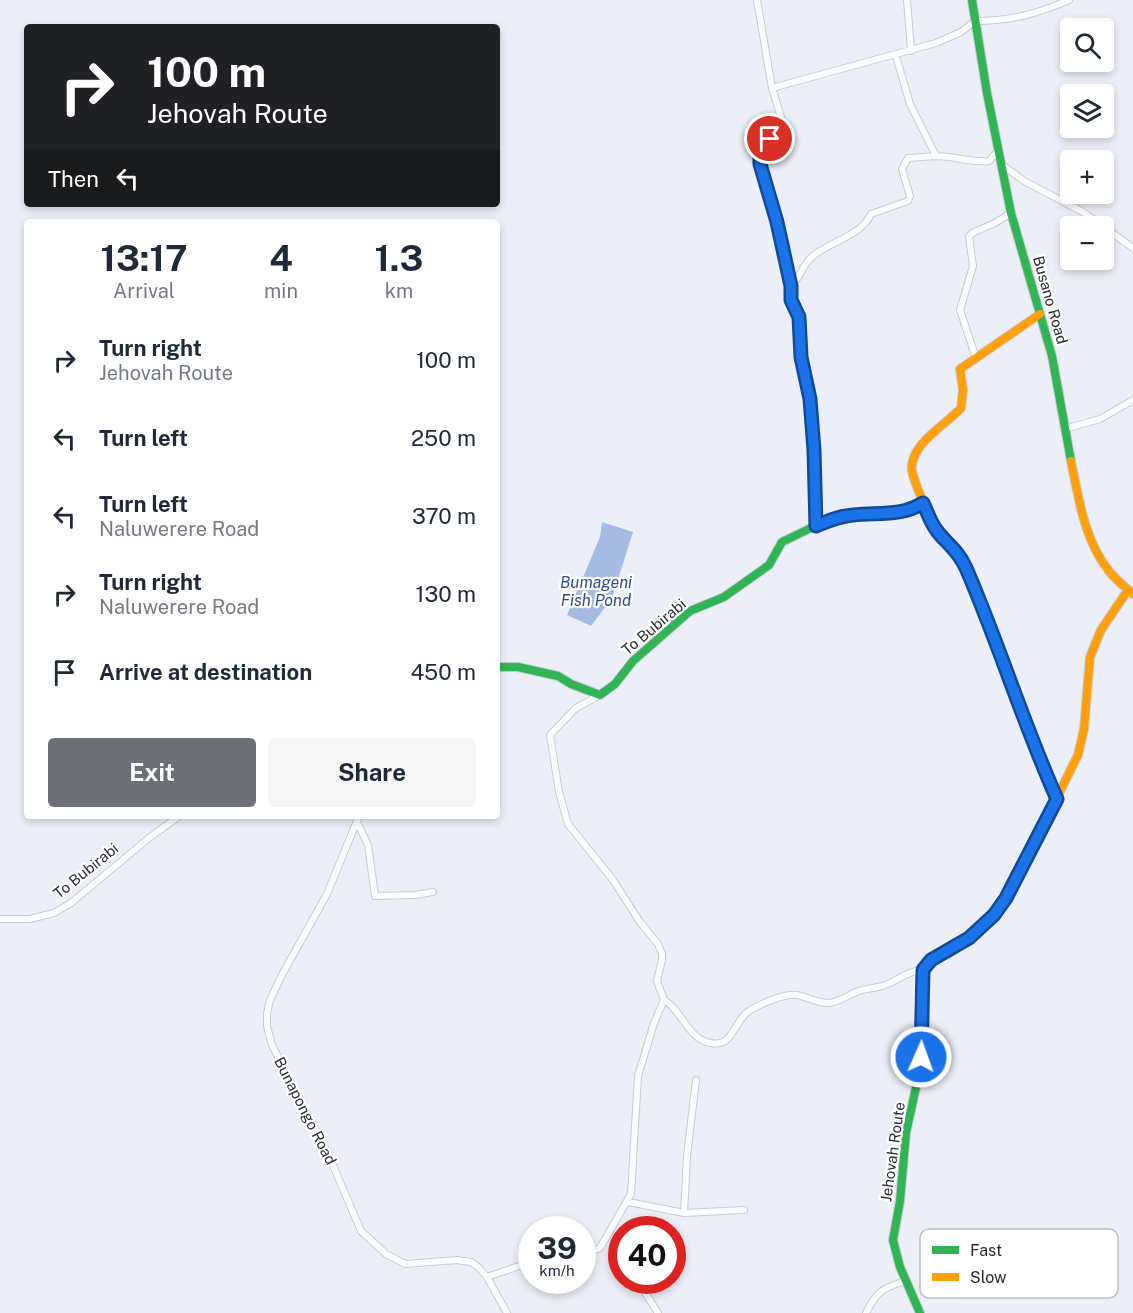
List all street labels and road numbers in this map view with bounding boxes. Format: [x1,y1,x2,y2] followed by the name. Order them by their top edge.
[1030,254,1071,346] street label: Busano Road
[618,595,689,658] street label: To Bubirabi
[50,839,121,902] street label: To Bubirabi
[271,1054,340,1167] street label: Bunapongo Road
[877,1101,908,1203] street label: Jehovah Route

